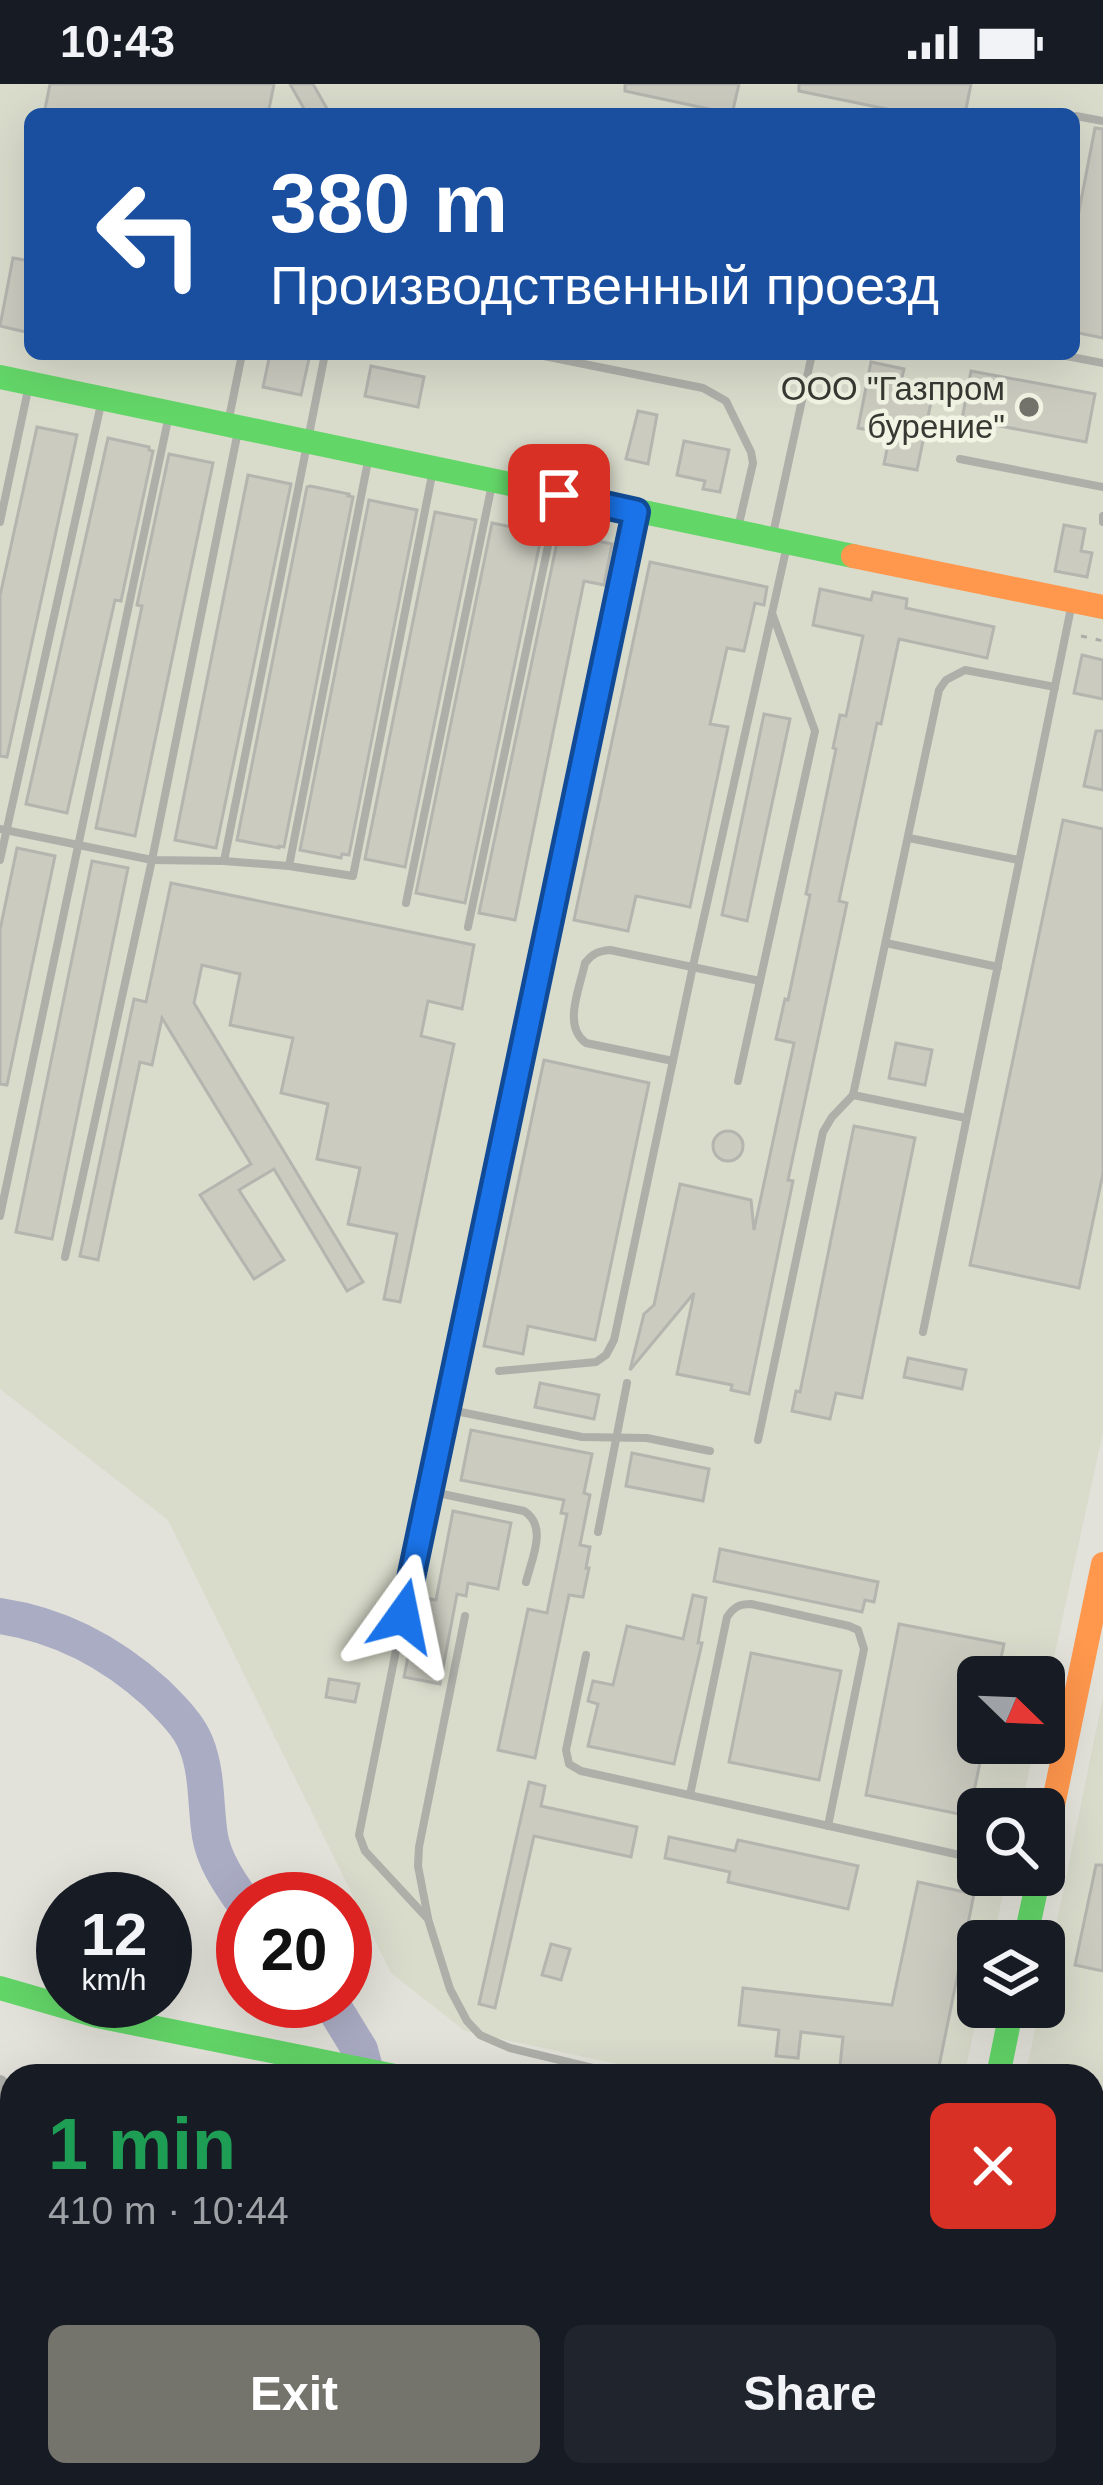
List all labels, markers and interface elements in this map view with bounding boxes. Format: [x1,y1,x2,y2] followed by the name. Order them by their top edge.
[60,16,175,67] text: 10:43
[72,156,228,312] icon: left
[270,156,508,250] text: 380 m
[270,255,939,315] text: Производственный проезд
[781,370,1005,445] place label: ООО "Газпром бурение"
[1016,394,1042,420] marker: ООО "Газпром бурение"
[508,444,610,546] pin
[526,462,592,528] icon: arrive
[340,1553,466,1679] position arrow
[957,1656,1065,1764] north arrow
[957,1656,1065,2028] map controls
[957,1788,1065,1896] button: search
[216,1872,372,2028] speed limit sign: 20
[81,1901,147,1968] text: 12
[957,1920,1065,2028] button: layers
[81,1963,147,1996] text: km/h
[930,2103,1056,2229] button: close
[48,2104,236,2184] text: 1 min
[48,2189,289,2232] text: 410 m · 10:44
[48,2325,540,2463] button: Exit
[564,2325,1056,2463] button: Share

